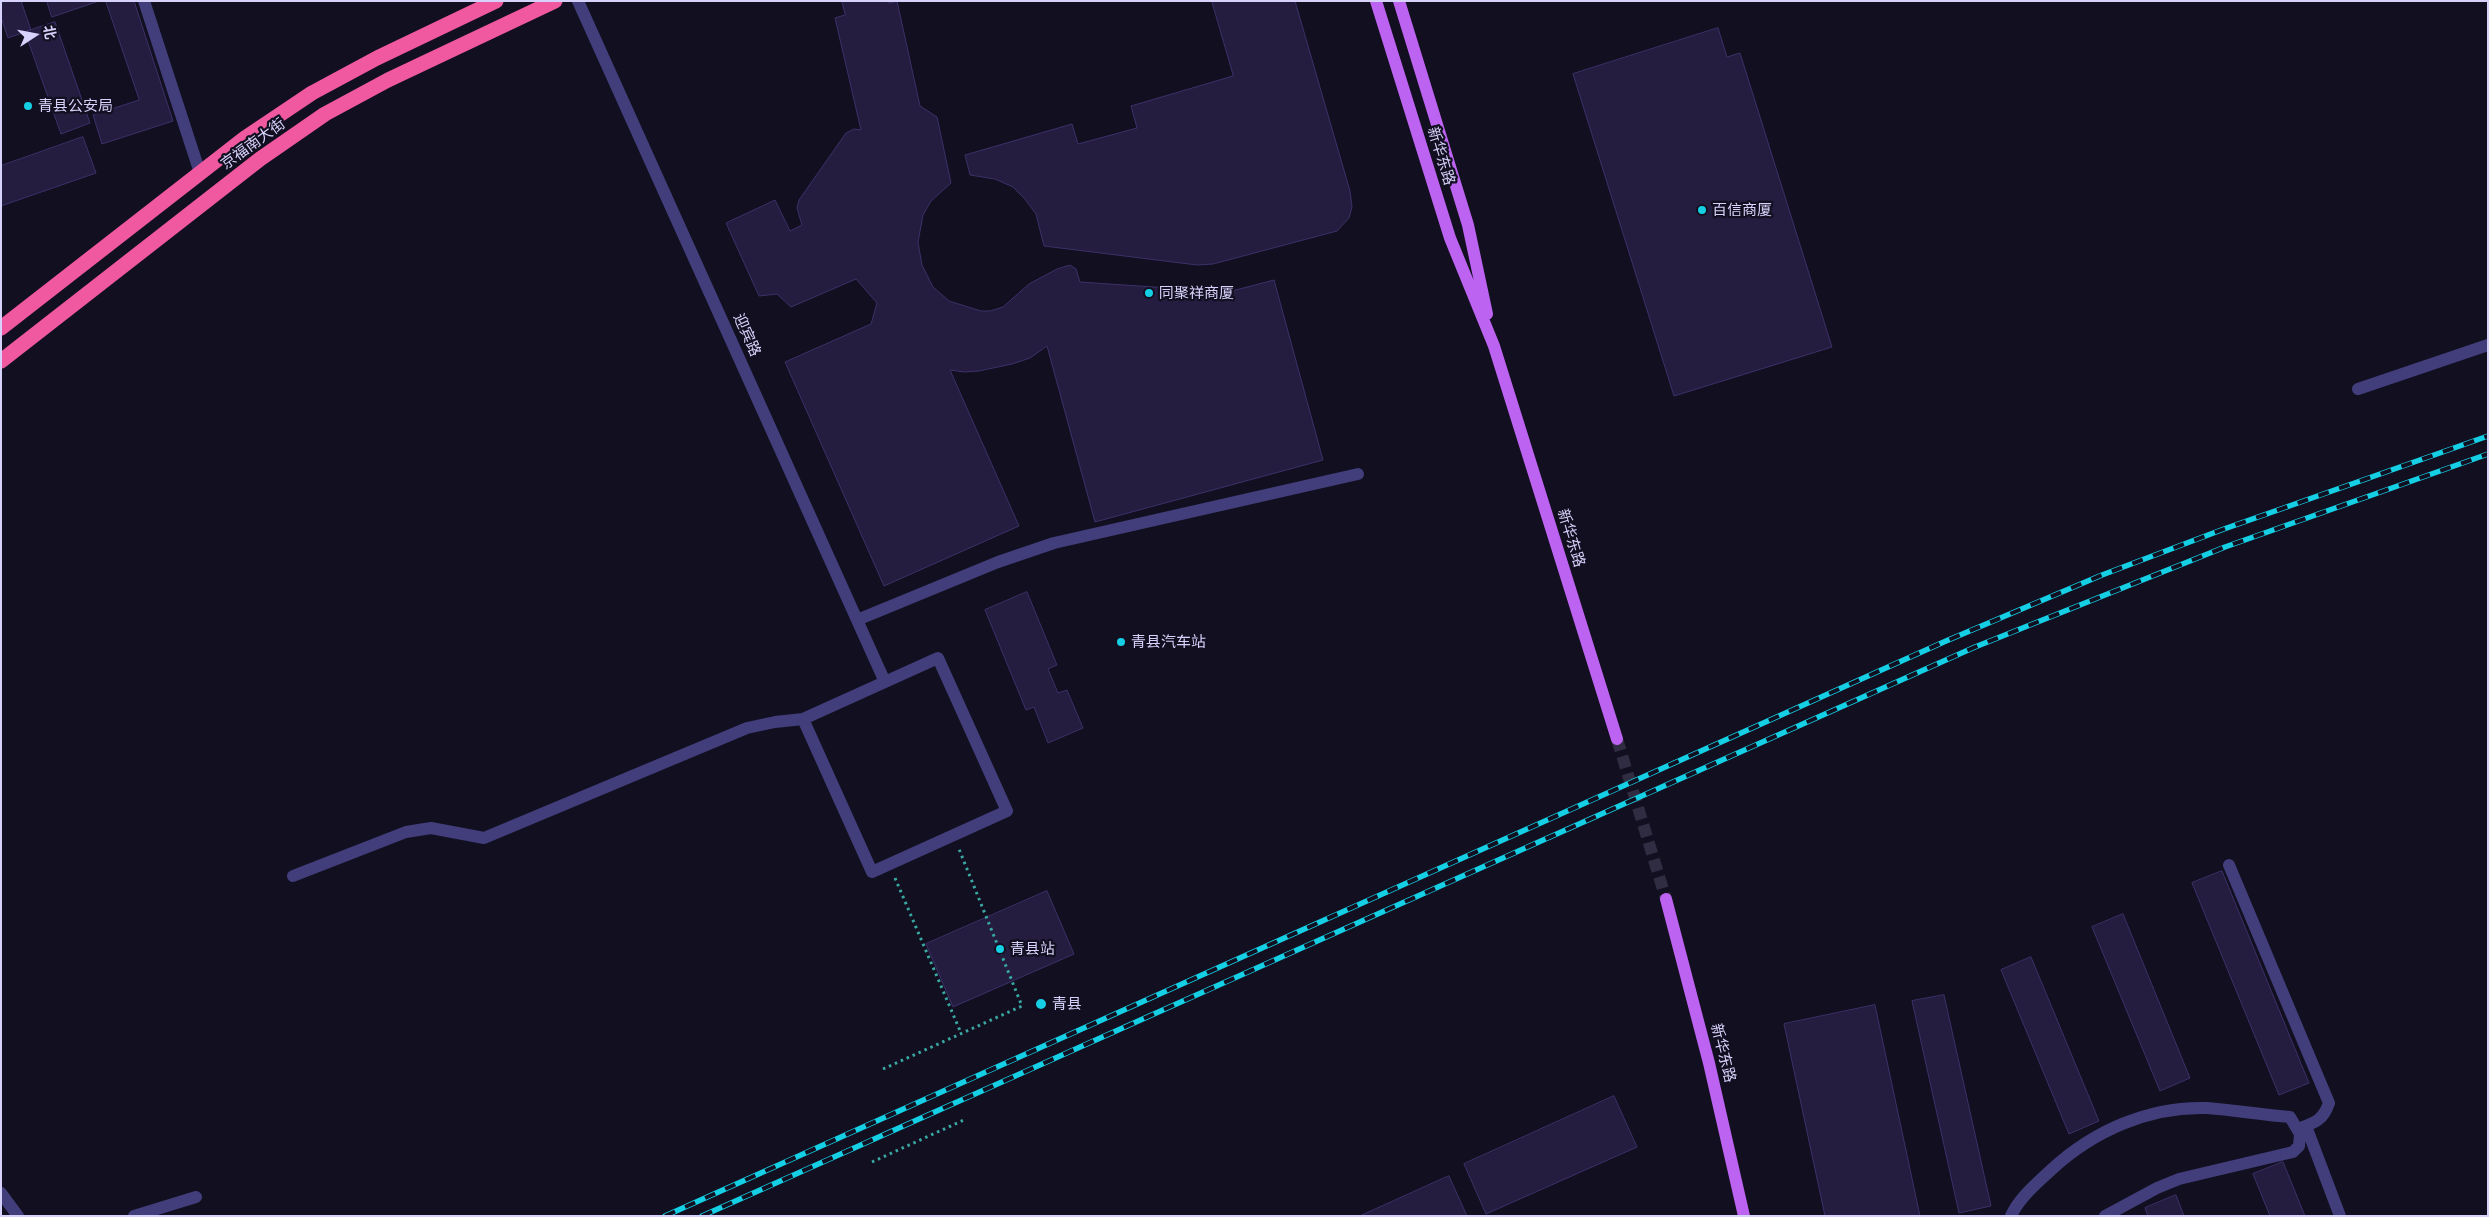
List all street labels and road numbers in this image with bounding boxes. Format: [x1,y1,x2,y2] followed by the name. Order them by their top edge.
[217,115,289,173] street label: 京福南大街
[1424,125,1458,187] street label: 新华东路
[730,311,764,359] street label: 迎宾路
[1554,507,1588,569] street label: 新华东路
[1707,1022,1739,1084] street label: 新华东路

